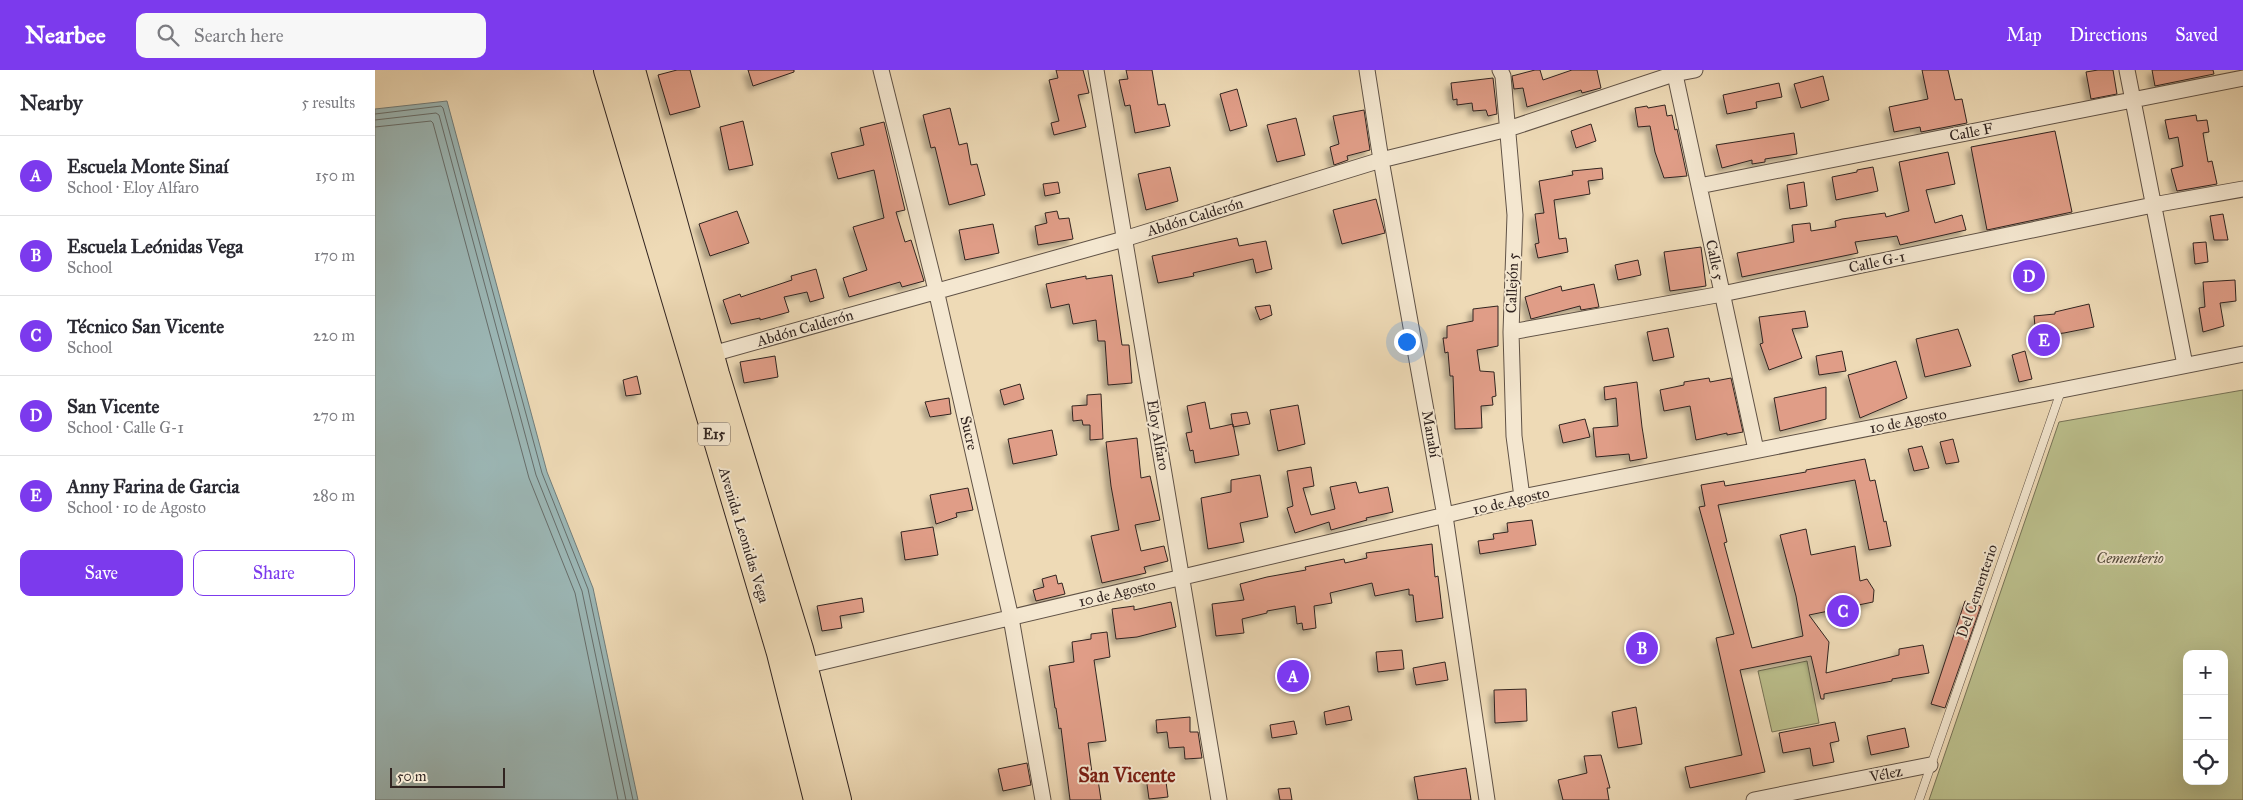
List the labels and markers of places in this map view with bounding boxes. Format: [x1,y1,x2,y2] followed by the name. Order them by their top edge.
[2013,257,2045,295] pin: D
[2028,321,2060,359] pin: E
[1827,592,1859,630] pin: C
[1626,629,1658,667] pin: B
[1277,657,1309,695] pin: A

